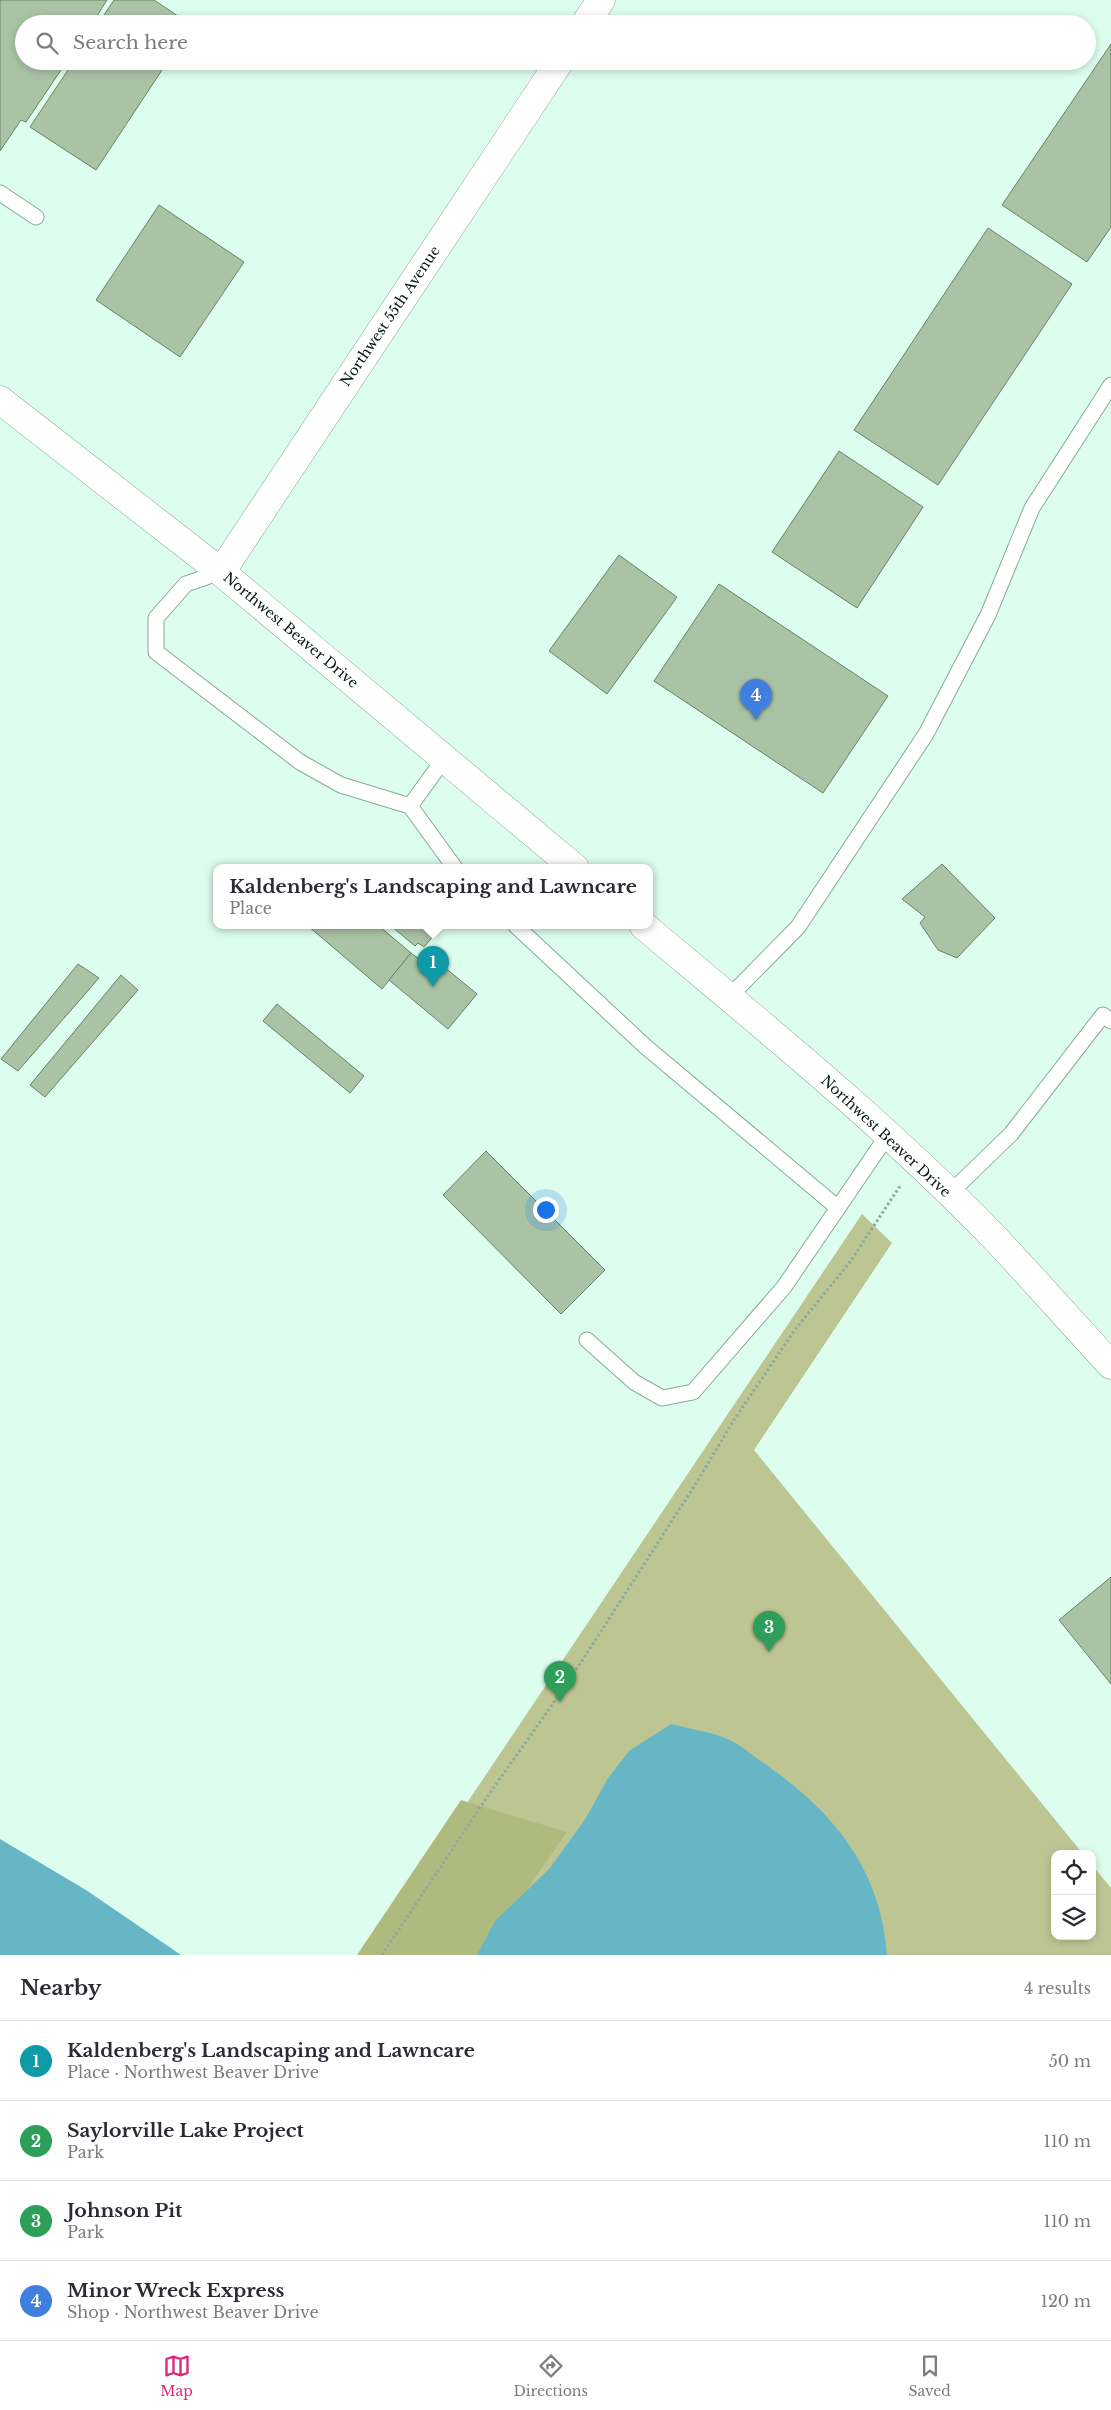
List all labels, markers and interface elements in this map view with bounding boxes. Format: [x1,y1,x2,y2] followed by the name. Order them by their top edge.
[15,15,1096,70] search box
[33,29,61,57] icon: search
[73,31,188,54] text: Search here
[336,242,444,390] street label: Northwest 55th Avenue
[220,568,362,692] street label: Northwest Beaver Drive
[740,679,772,720] pin: 4
[213,864,653,929] popup
[229,875,637,898] text: Kaldenberg's Landscaping and Lawncare
[229,898,272,918] text: Place
[417,946,449,987] pin: 1
[817,1071,955,1201] street label: Northwest Beaver Drive
[533,1197,559,1223] your location
[753,1611,785,1652] pin: 3
[544,1661,576,1702] pin: 2
[1051,1850,1096,1940] map controls
[1051,1850,1096,1895] button: locate
[1051,1895,1096,1940] button: layers
[20,1975,101,2001] text: Nearby
[1024,1978,1091,1998] text: 4 results
[67,2039,475,2062] text: Kaldenberg's Landscaping and Lawncare
[33,2051,39,2071] text: 1
[1049,2051,1091,2071] text: 50 m
[67,2062,319,2082] text: Place · Northwest Beaver Drive
[67,2119,304,2142] text: Saylorville Lake Project
[31,2131,41,2151] text: 2
[1044,2131,1091,2151] text: 110 m
[67,2142,104,2162] text: Park
[67,2199,182,2222] text: Johnson Pit
[31,2211,41,2231] text: 3
[1044,2211,1091,2231] text: 110 m
[67,2222,104,2242] text: Park
[67,2279,284,2302] text: Minor Wreck Express
[31,2291,41,2311] text: 4
[1041,2291,1091,2311] text: 120 m
[67,2302,319,2322] text: Shop · Northwest Beaver Drive
[160,2352,193,2400] tab: Map
[513,2352,588,2400] tab: Directions
[908,2352,951,2400] tab: Saved

